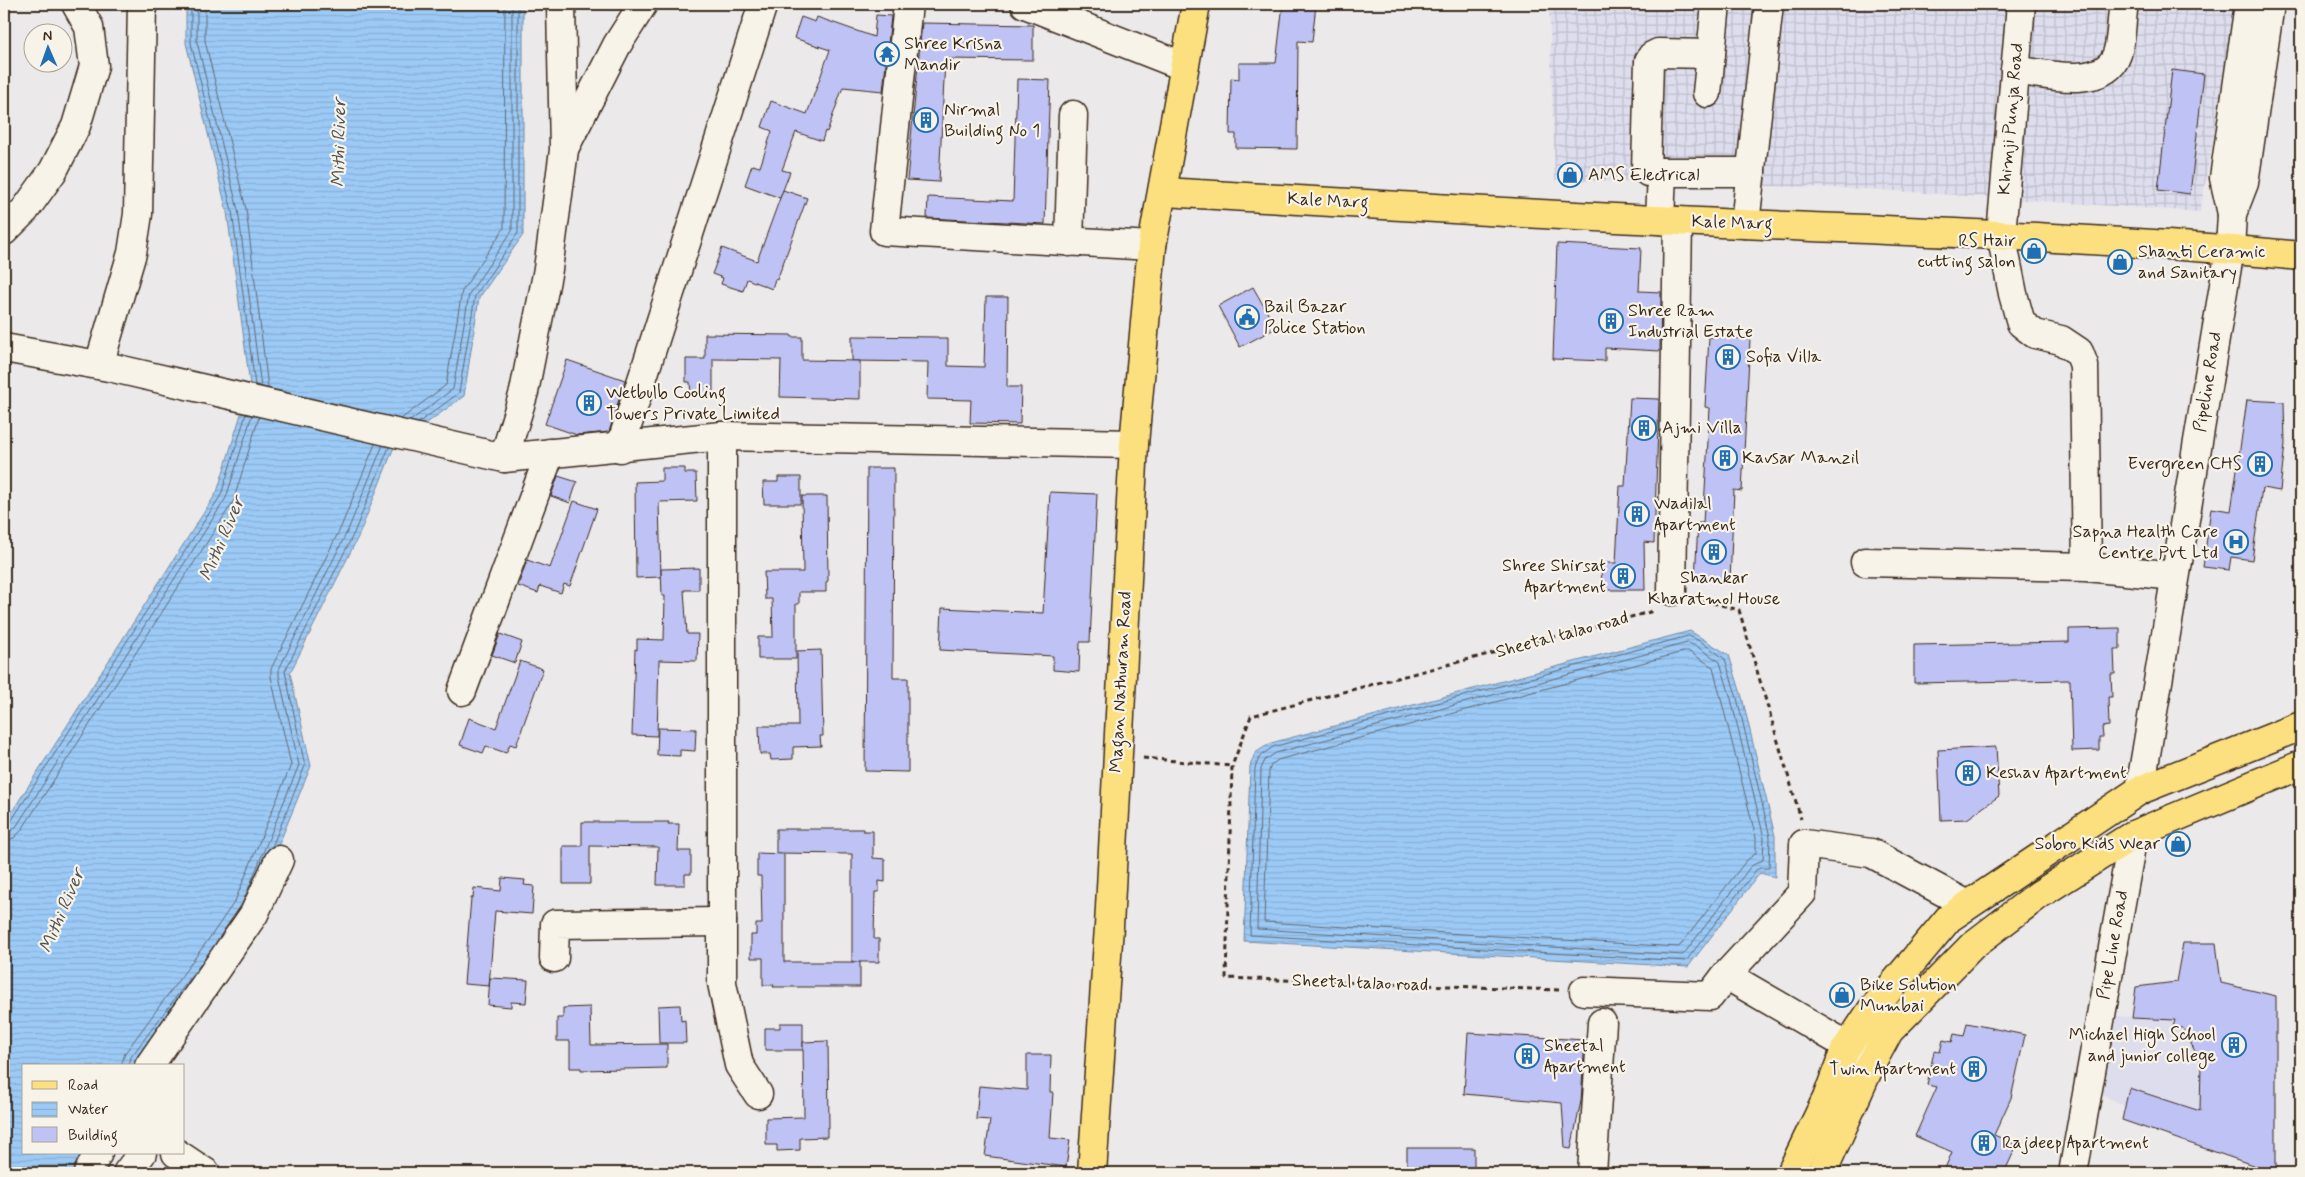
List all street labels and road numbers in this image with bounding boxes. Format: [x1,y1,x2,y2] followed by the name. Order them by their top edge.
[1992,42,2030,196] street label: Khimji Punja Road
[1287,187,1369,217] street label: Kale Marg
[1691,210,1773,238] street label: Kale Marg
[2188,330,2228,434] street label: Pipeline Road
[1104,591,1140,773] street label: Magan Nathuram Road
[1493,606,1631,664] street label: Sheetal talao road
[2092,889,2134,1001] street label: Pipe Line Road
[1291,969,1429,997] street label: Sheetal talao road

